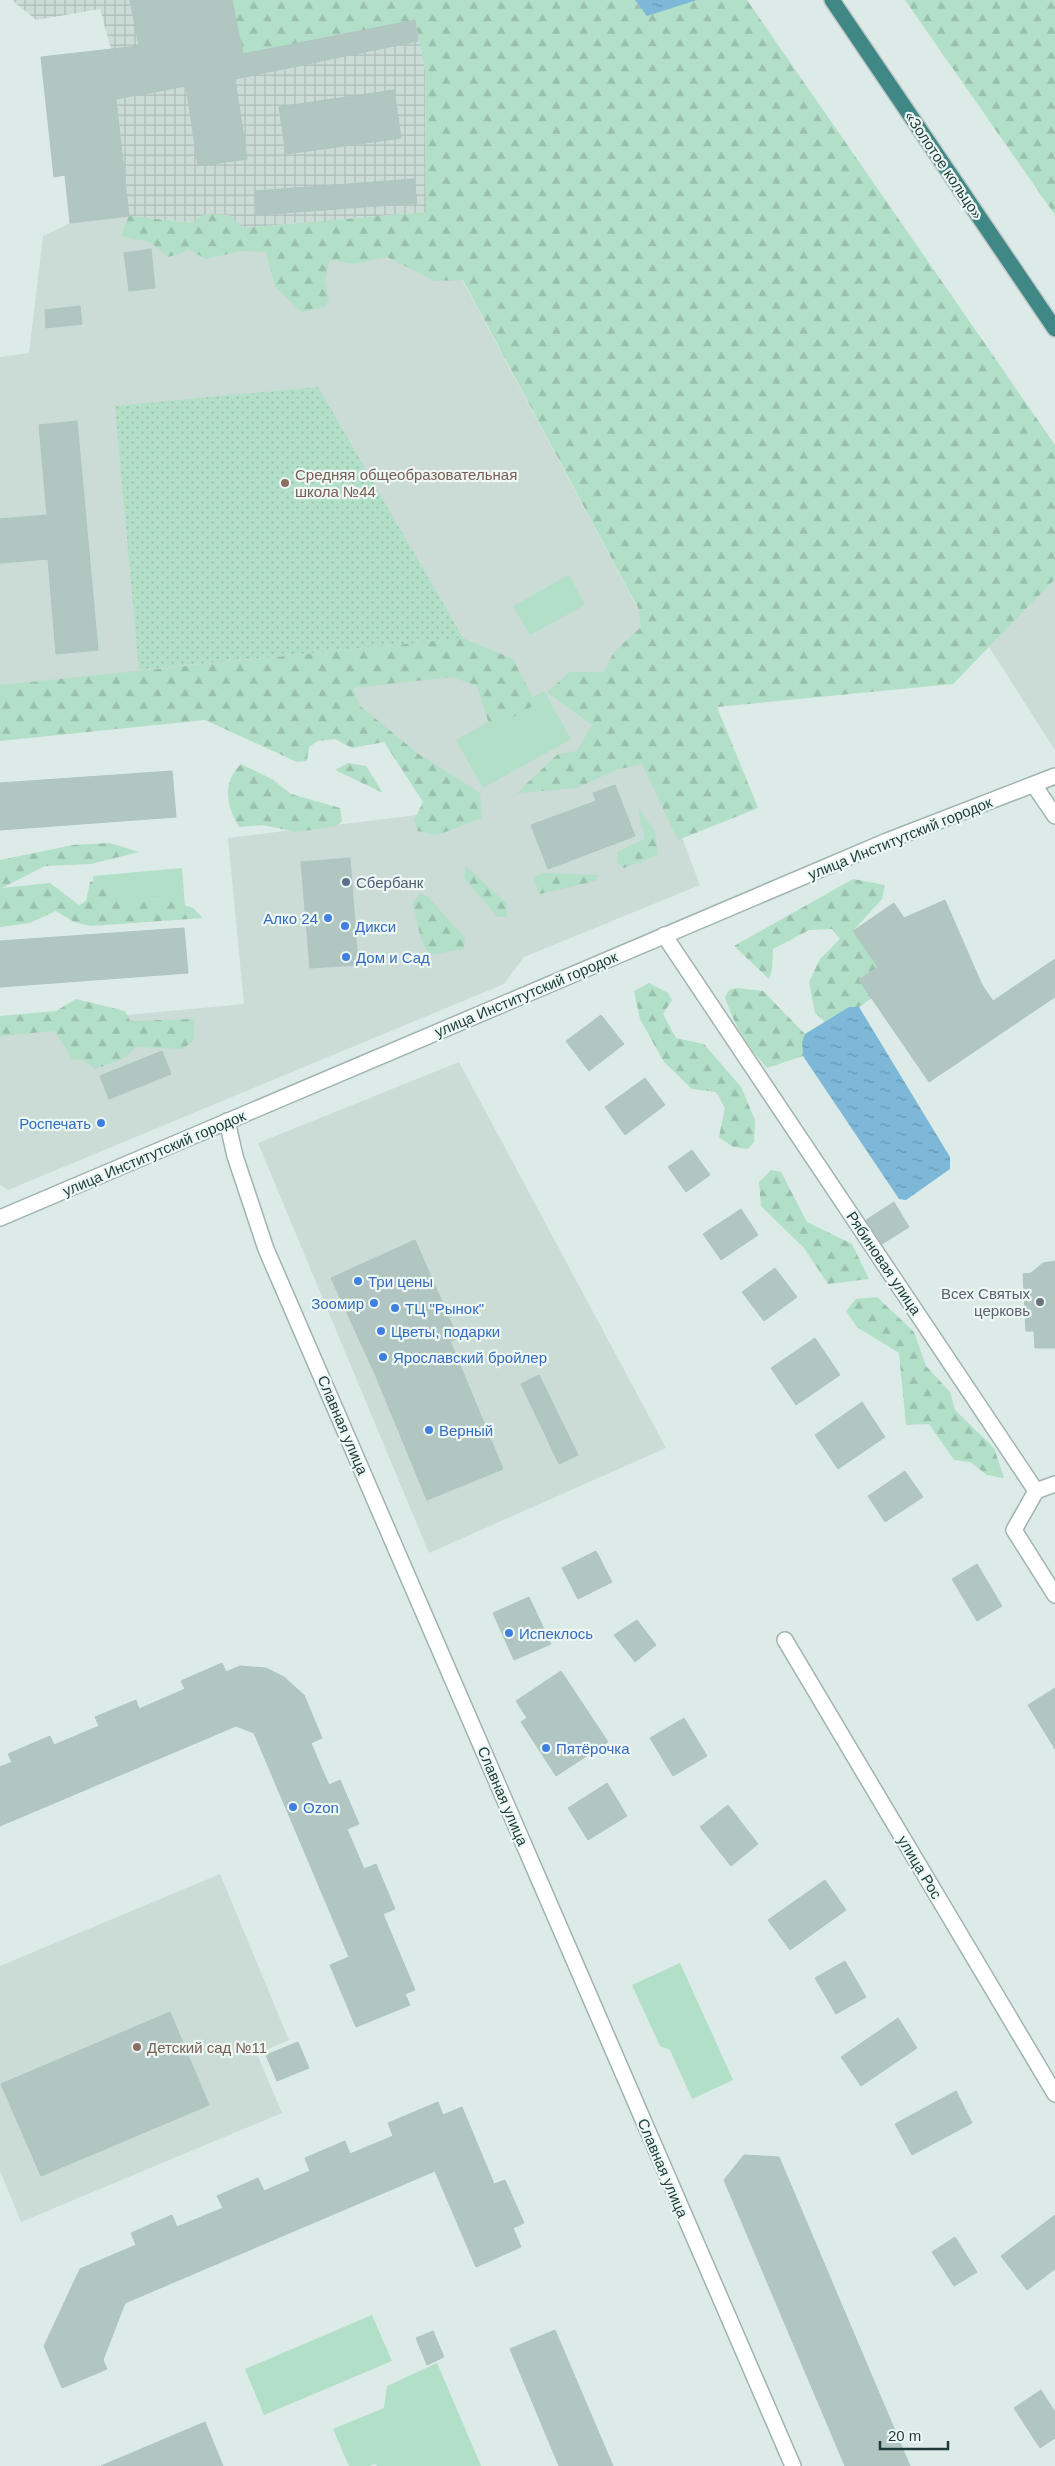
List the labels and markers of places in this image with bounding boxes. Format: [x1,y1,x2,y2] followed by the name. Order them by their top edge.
[295,466,517,500] place label: Средняя общеобразовательная школа №44
[279,477,291,489] marker: Средняя общеобразовательная школа №44
[356,874,424,891] place label: Сбербанк
[340,876,352,888] marker: Сбербанк
[263,910,318,927] place label: Алко 24
[322,912,334,924] marker: Алко 24
[355,918,396,935] place label: Дикси
[339,920,351,932] marker: Дикси
[356,949,430,966] place label: Дом и Сад
[340,951,352,963] marker: Дом и Сад
[19,1115,91,1132] place label: Роспечать
[95,1117,107,1129] marker: Роспечать
[368,1273,433,1290] place label: Три цены
[352,1275,364,1287] marker: Три цены
[941,1285,1030,1319] place label: Всех Святых церковь
[311,1295,364,1312] place label: Зоомир
[1034,1296,1046,1308] marker: Всех Святых церковь
[368,1297,380,1309] marker: Зоомир
[405,1300,484,1317] place label: ТЦ "Рынок"
[389,1302,401,1314] marker: ТЦ "Рынок"
[391,1323,500,1340] place label: Цветы, подарки
[375,1325,387,1337] marker: Цветы, подарки
[393,1349,547,1366] place label: Ярославский бройлер
[377,1351,389,1363] marker: Ярославский бройлер
[439,1422,493,1439] place label: Верный
[423,1424,435,1436] marker: Верный
[519,1625,593,1642] place label: Испеклось
[503,1627,515,1639] marker: Испеклось
[556,1740,630,1757] place label: Пятёрочка
[540,1742,552,1754] marker: Пятёрочка
[303,1799,339,1816] place label: Ozon
[287,1801,299,1813] marker: Ozon
[147,2039,267,2056] place label: Детский сад №11
[131,2041,143,2053] marker: Детский сад №11

